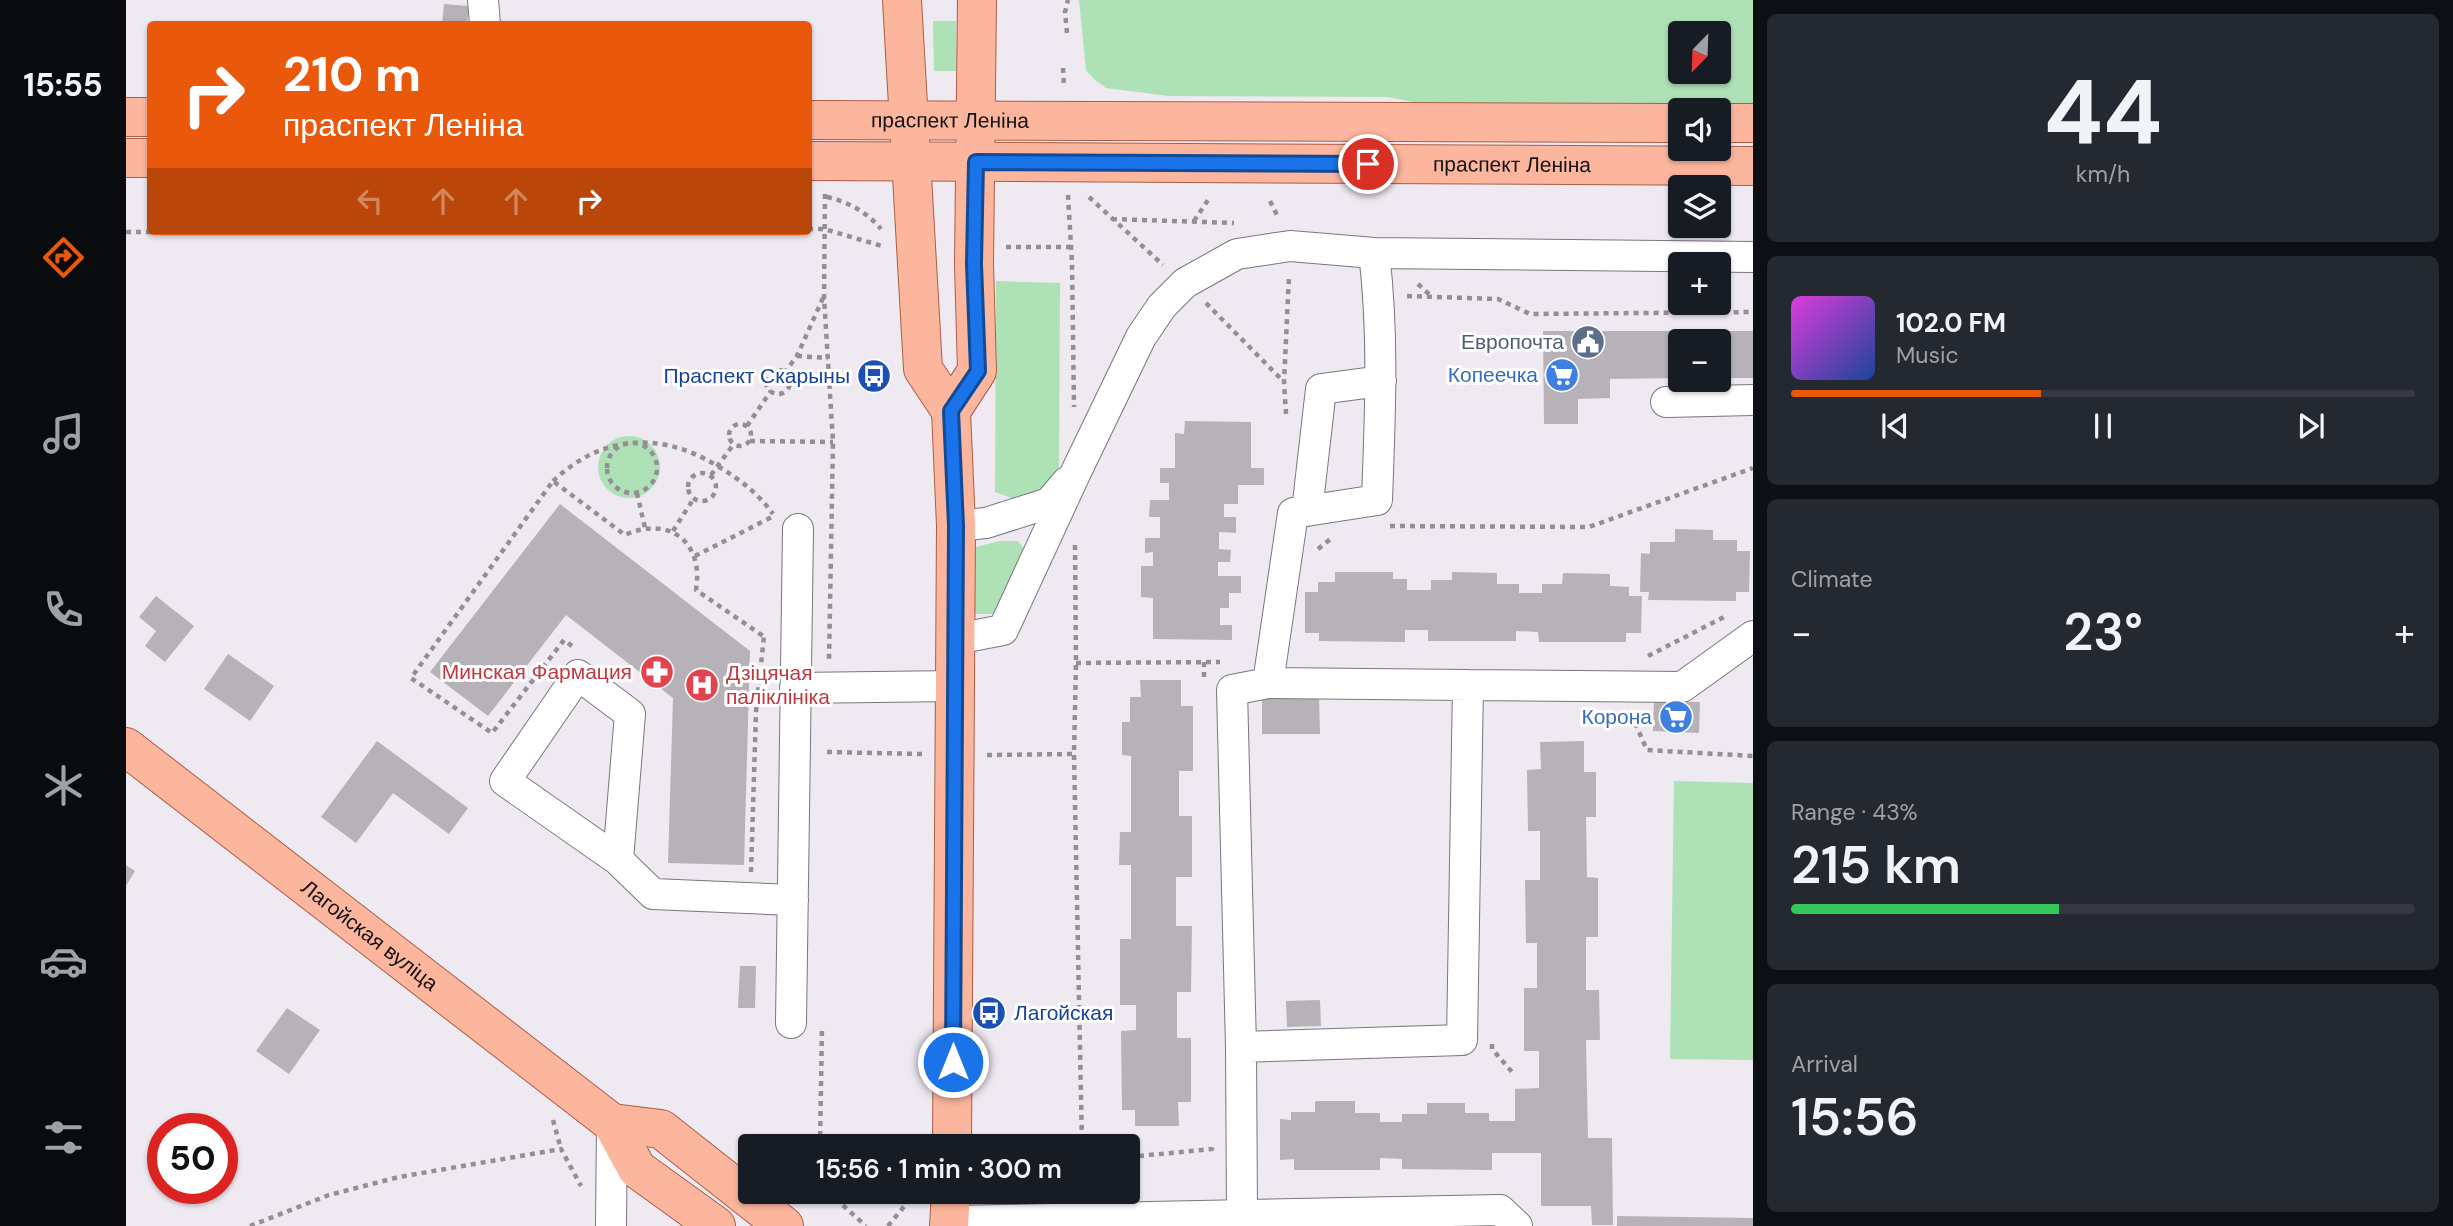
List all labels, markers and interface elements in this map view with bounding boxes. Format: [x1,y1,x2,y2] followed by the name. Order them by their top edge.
[1668,21,1731,84] north arrow
[1668,21,1731,392] map controls
[283,42,421,106] text: 210 m
[168,49,259,140] icon: right
[2044,54,2162,172] text: 44
[23,64,103,106] text: 15:55
[1668,98,1731,161] button: sound
[283,104,524,146] text: праспект Леніна
[871,106,1029,135] street label: праспект Леніна
[1338,134,1398,194] pin
[1349,145,1387,183] icon: arrive
[1433,150,1591,179] street label: праспект Леніна
[2076,159,2130,189] text: km/h
[1668,175,1731,238] button: layers
[351,182,389,220] icon: left
[424,182,462,220] icon: ahead
[497,182,535,220] icon: ahead
[570,182,608,220] icon: right
[39,233,88,282] icon: directions
[1668,252,1731,315] button: +
[1896,306,2006,340] text: 102.0 FM
[1569,323,1607,361] public building icon: Европочта
[1461,328,1564,356] place label: Европочта
[1668,329,1731,392] button: −
[1896,340,1959,370] text: Music
[1543,356,1581,394] supermarket icon: Копеечка
[855,357,893,395] bus stop icon: Праспект Скарыны
[1448,361,1538,389] place label: Копеечка
[663,362,850,390] place label: Праспект Скарыны
[1876,407,1914,445] icon: previous
[2084,407,2122,445] icon: pause
[2292,407,2330,445] icon: next
[39,409,88,458] icon: music
[1791,564,1873,594] text: Climate
[39,585,88,634] icon: phone
[2063,598,2143,666] text: 23°
[1791,608,1812,658] text: −
[2394,608,2415,658] text: +
[638,653,676,691] pharmacy icon: Минская Фармация
[442,658,632,686] place label: Минская Фармация
[726,659,830,711] place label: Дзіцячая паліклініка
[683,666,721,704] hospital icon: Дзіцячая паліклініка
[1657,698,1695,736] supermarket icon: Корона
[1581,703,1652,731] place label: Корона
[39,761,88,810] icon: climate
[1791,797,1918,827] text: Range · 43%
[1791,831,1961,899] text: 215 km
[295,874,444,998] street label: Лагойская вуліца
[39,937,88,986] icon: car
[970,994,1008,1032] bus stop icon: Лагойская
[1014,999,1113,1027] place label: Лагойская
[916,1025,990,1099] position arrow
[1791,1049,1858,1079] text: Arrival
[1791,1083,1919,1151] text: 15:56
[39,1113,88,1162] icon: filters
[147,1113,238,1204] speed limit sign: 50
[816,1152,1062,1186] text: 15:56 · 1 min · 300 m

